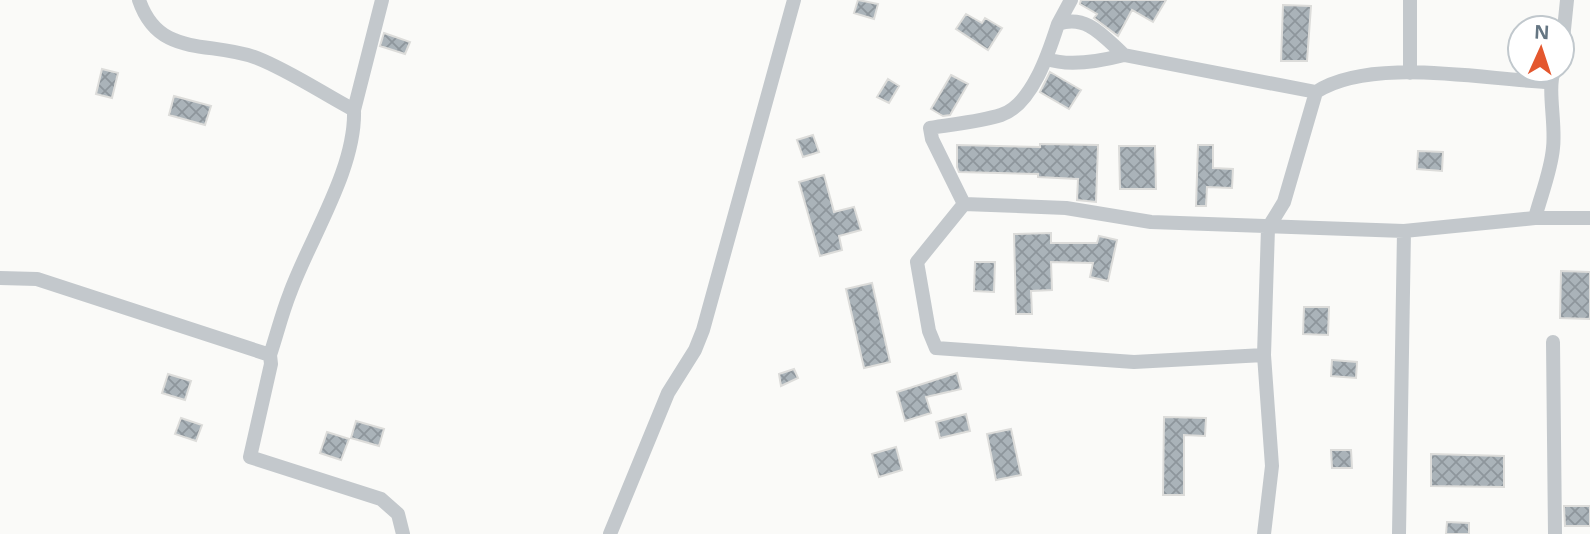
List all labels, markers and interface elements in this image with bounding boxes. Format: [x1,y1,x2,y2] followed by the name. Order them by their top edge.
[1506,14,1576,84] north arrow
[1533,19,1550,45] text: N

